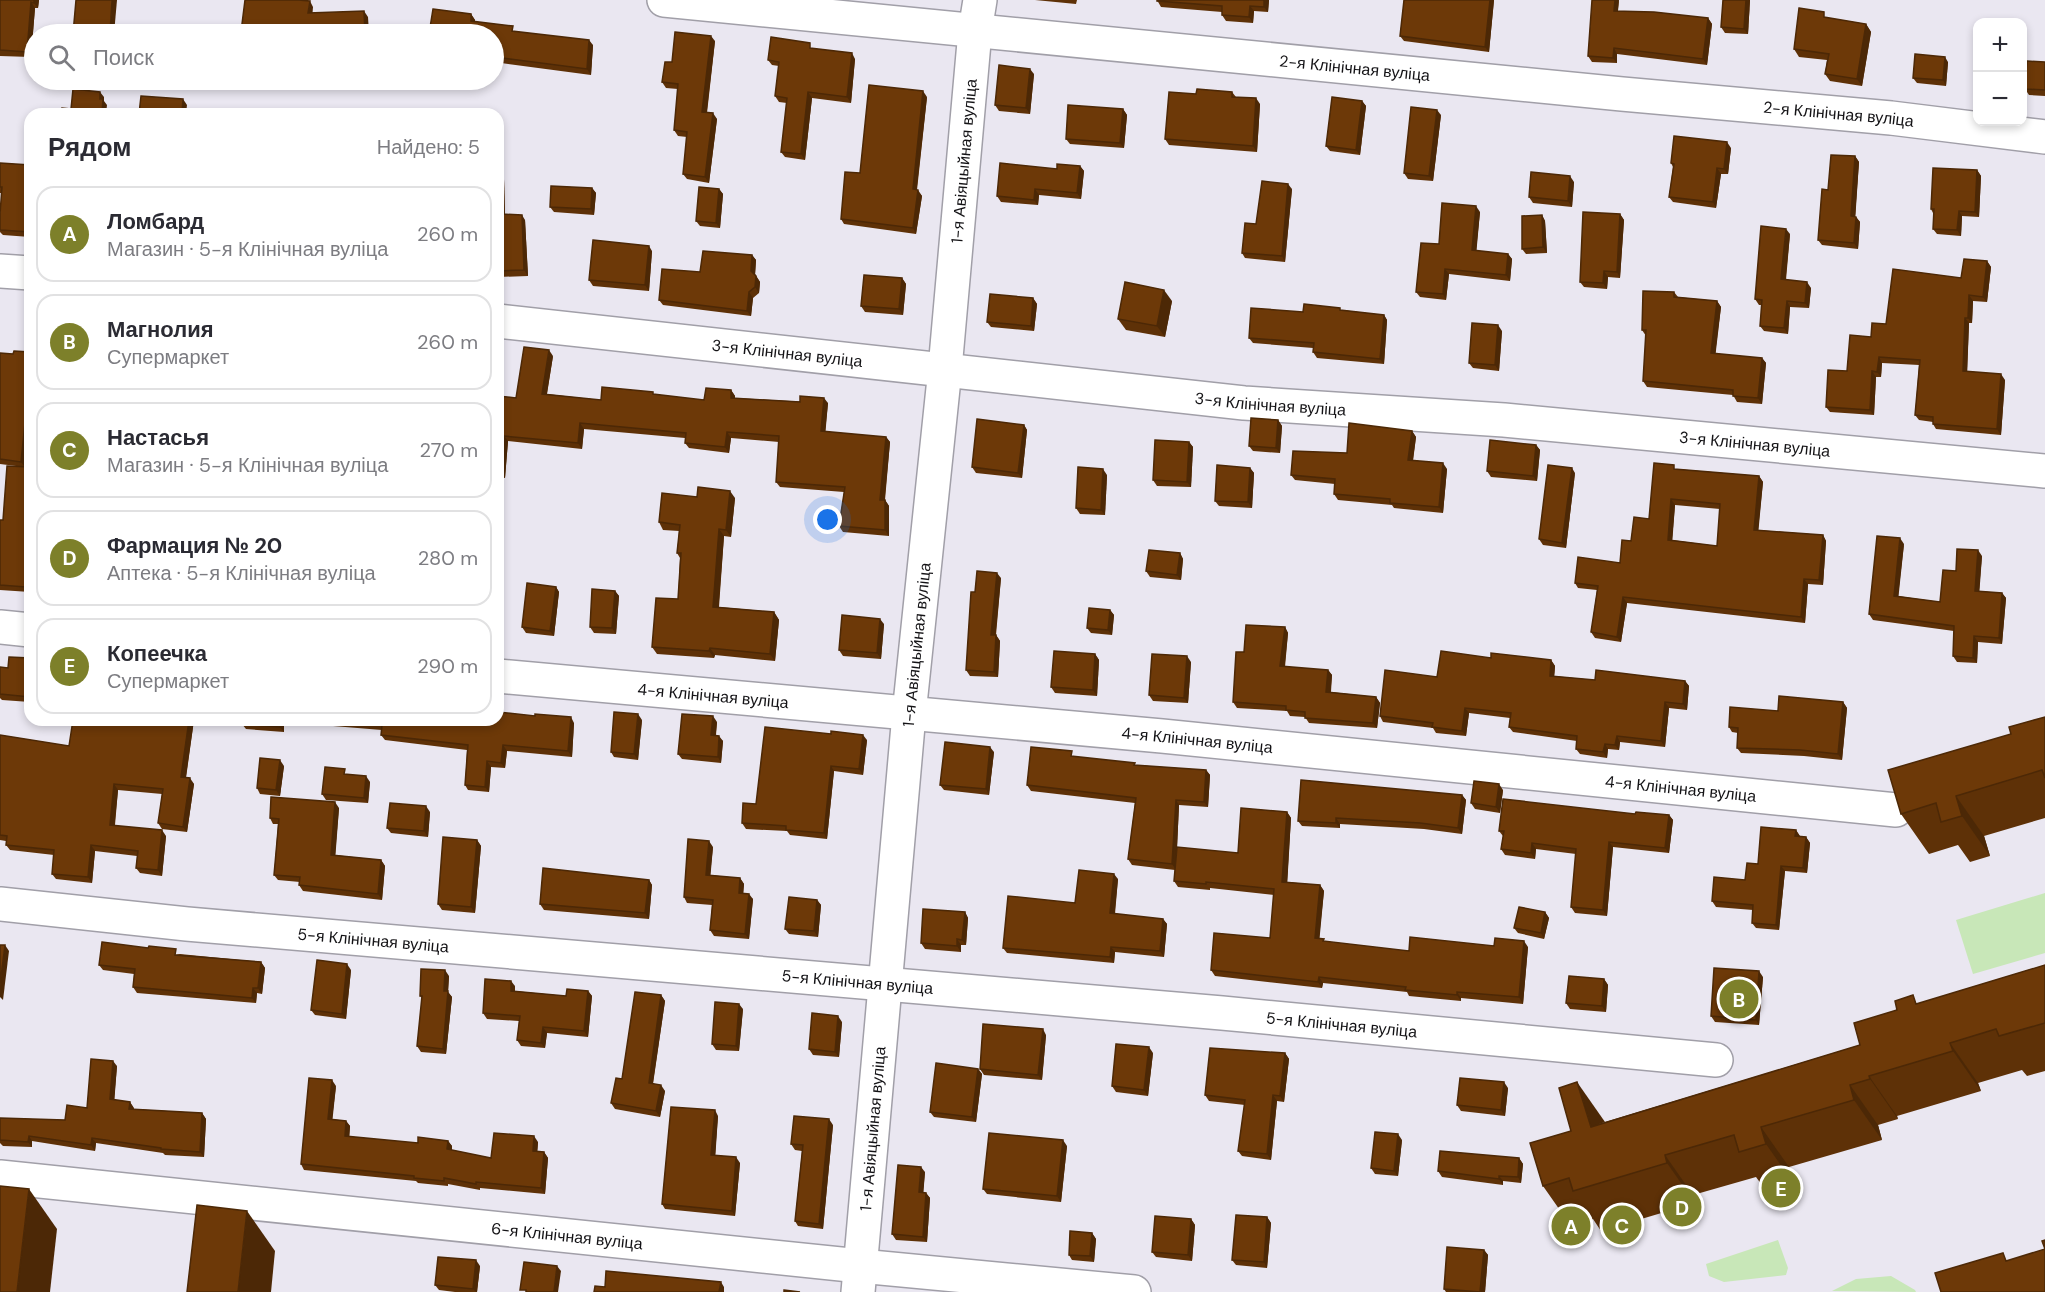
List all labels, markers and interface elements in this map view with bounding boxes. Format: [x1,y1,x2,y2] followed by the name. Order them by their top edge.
[1973,18,2027,126] map controls
[1973,18,2027,72] button: +
[24,24,504,90] search box
[45,41,78,74] icon: search
[93,43,154,72] text: Поиск
[1278,50,1431,86] street label: 2-я Клінічная вуліца
[1973,72,2027,126] button: −
[946,78,981,244] street label: 1-я Авіяцыйная вуліца
[1762,96,1915,131] street label: 2-я Клінічная вуліца
[48,130,131,164] text: Рядом
[377,134,480,160] text: Найдено: 5
[107,207,204,236] text: Ломбард
[62,221,77,247] text: A
[417,221,478,247] text: 260 m
[107,236,388,262] text: Магазин · 5-я Клінічная вуліца
[107,315,214,344] text: Магнолия
[63,329,76,355] text: B
[417,329,478,355] text: 260 m
[711,334,864,372] street label: 3-я Клінічная вуліца
[107,344,229,370] text: Супермаркет
[1194,387,1347,420] street label: 3-я Клінічная вуліца
[107,423,209,452] text: Настасья
[1678,426,1831,461] street label: 3-я Клінічная вуліца
[62,437,77,463] text: C
[420,437,478,463] text: 270 m
[107,452,388,478] text: Магазин · 5-я Клінічная вуліца
[813,505,842,534] your location
[107,531,282,560] text: Фармация № 20
[62,545,77,571] text: D
[418,545,478,571] text: 280 m
[107,560,376,586] text: Аптека · 5-я Клінічная вуліца
[897,561,935,728] street label: 1-я Авіяцыйная вуліца
[107,639,207,668] text: Копеечка
[64,653,75,679] text: E
[417,653,478,679] text: 290 m
[107,668,229,694] text: Супермаркет
[637,678,790,713] street label: 4-я Клінічная вуліца
[1121,722,1274,758] street label: 4-я Клінічная вуліца
[1604,770,1757,806] street label: 4-я Клінічная вуліца
[297,923,450,957] street label: 5-я Клінічная вуліца
[781,965,934,999] street label: 5-я Клінічная вуліца
[1720,976,1758,1022] pin: B
[1265,1007,1418,1042] street label: 5-я Клінічная вуліца
[855,1045,890,1212] street label: 1-я Авіяцыйная вуліца
[1762,1166,1800,1210] pin: E
[1662,1184,1702,1230] pin: D
[1602,1202,1642,1248] pin: C
[1552,1204,1590,1248] pin: A
[490,1217,644,1254] street label: 6-я Клінічная вуліца

